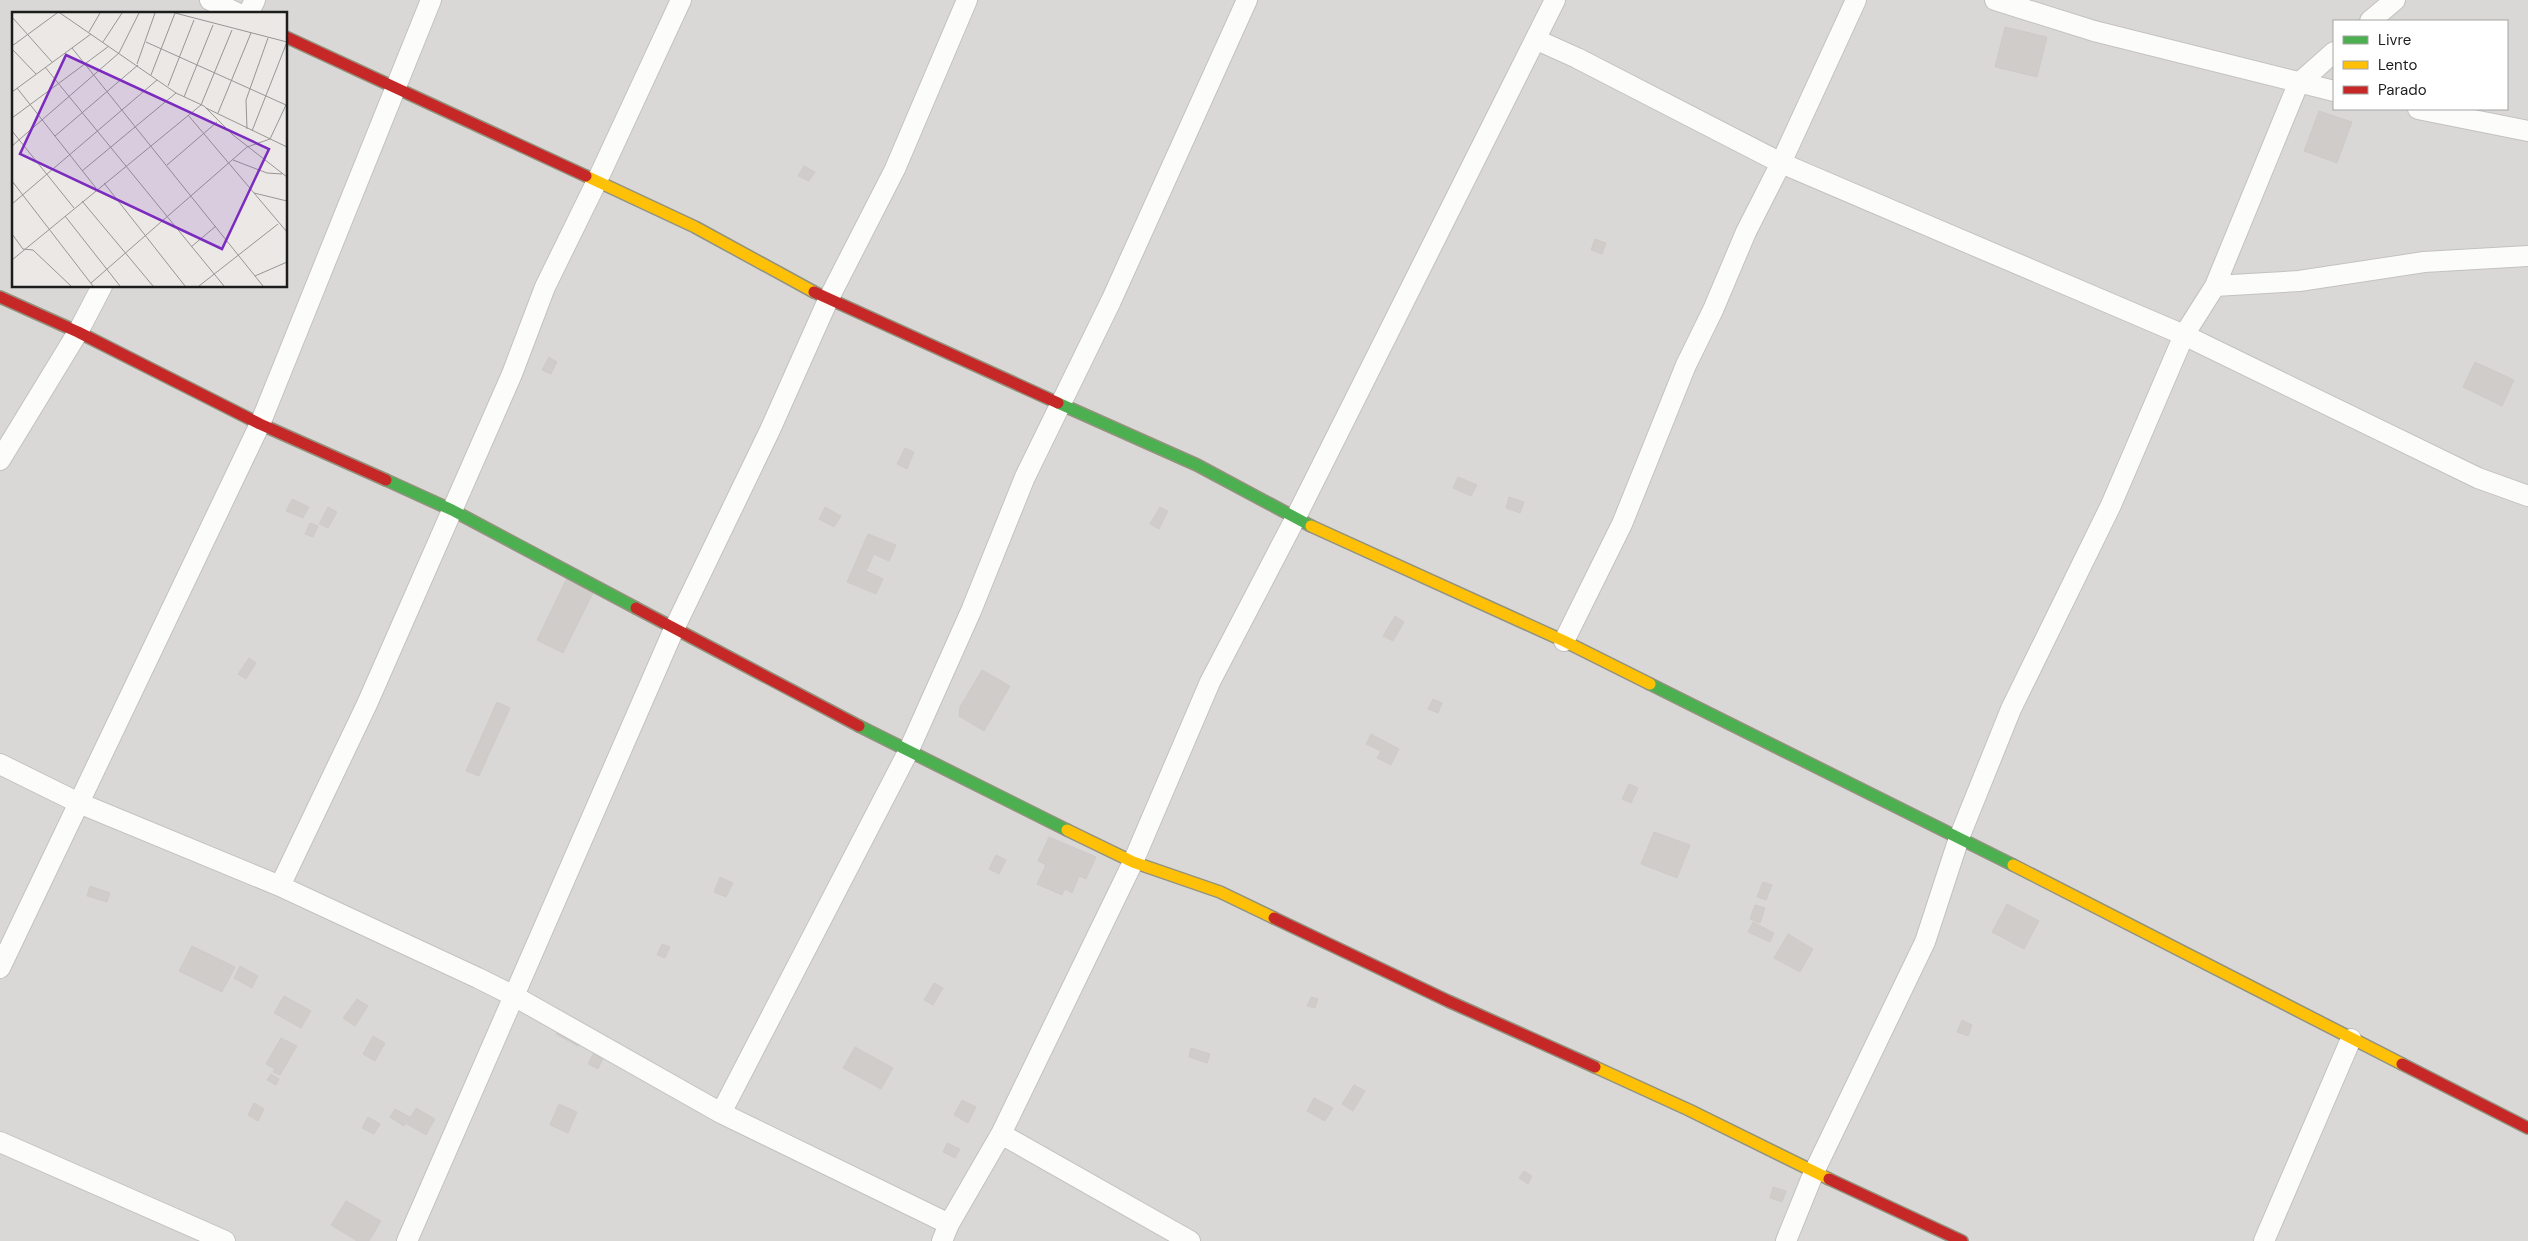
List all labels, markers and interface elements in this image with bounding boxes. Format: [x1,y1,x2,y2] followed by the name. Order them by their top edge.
[12,12,288,288] inset map
[2333,20,2508,110] legend
[2378,30,2411,50] text: Livre
[2378,55,2417,75] text: Lento
[2378,80,2427,100] text: Parado

